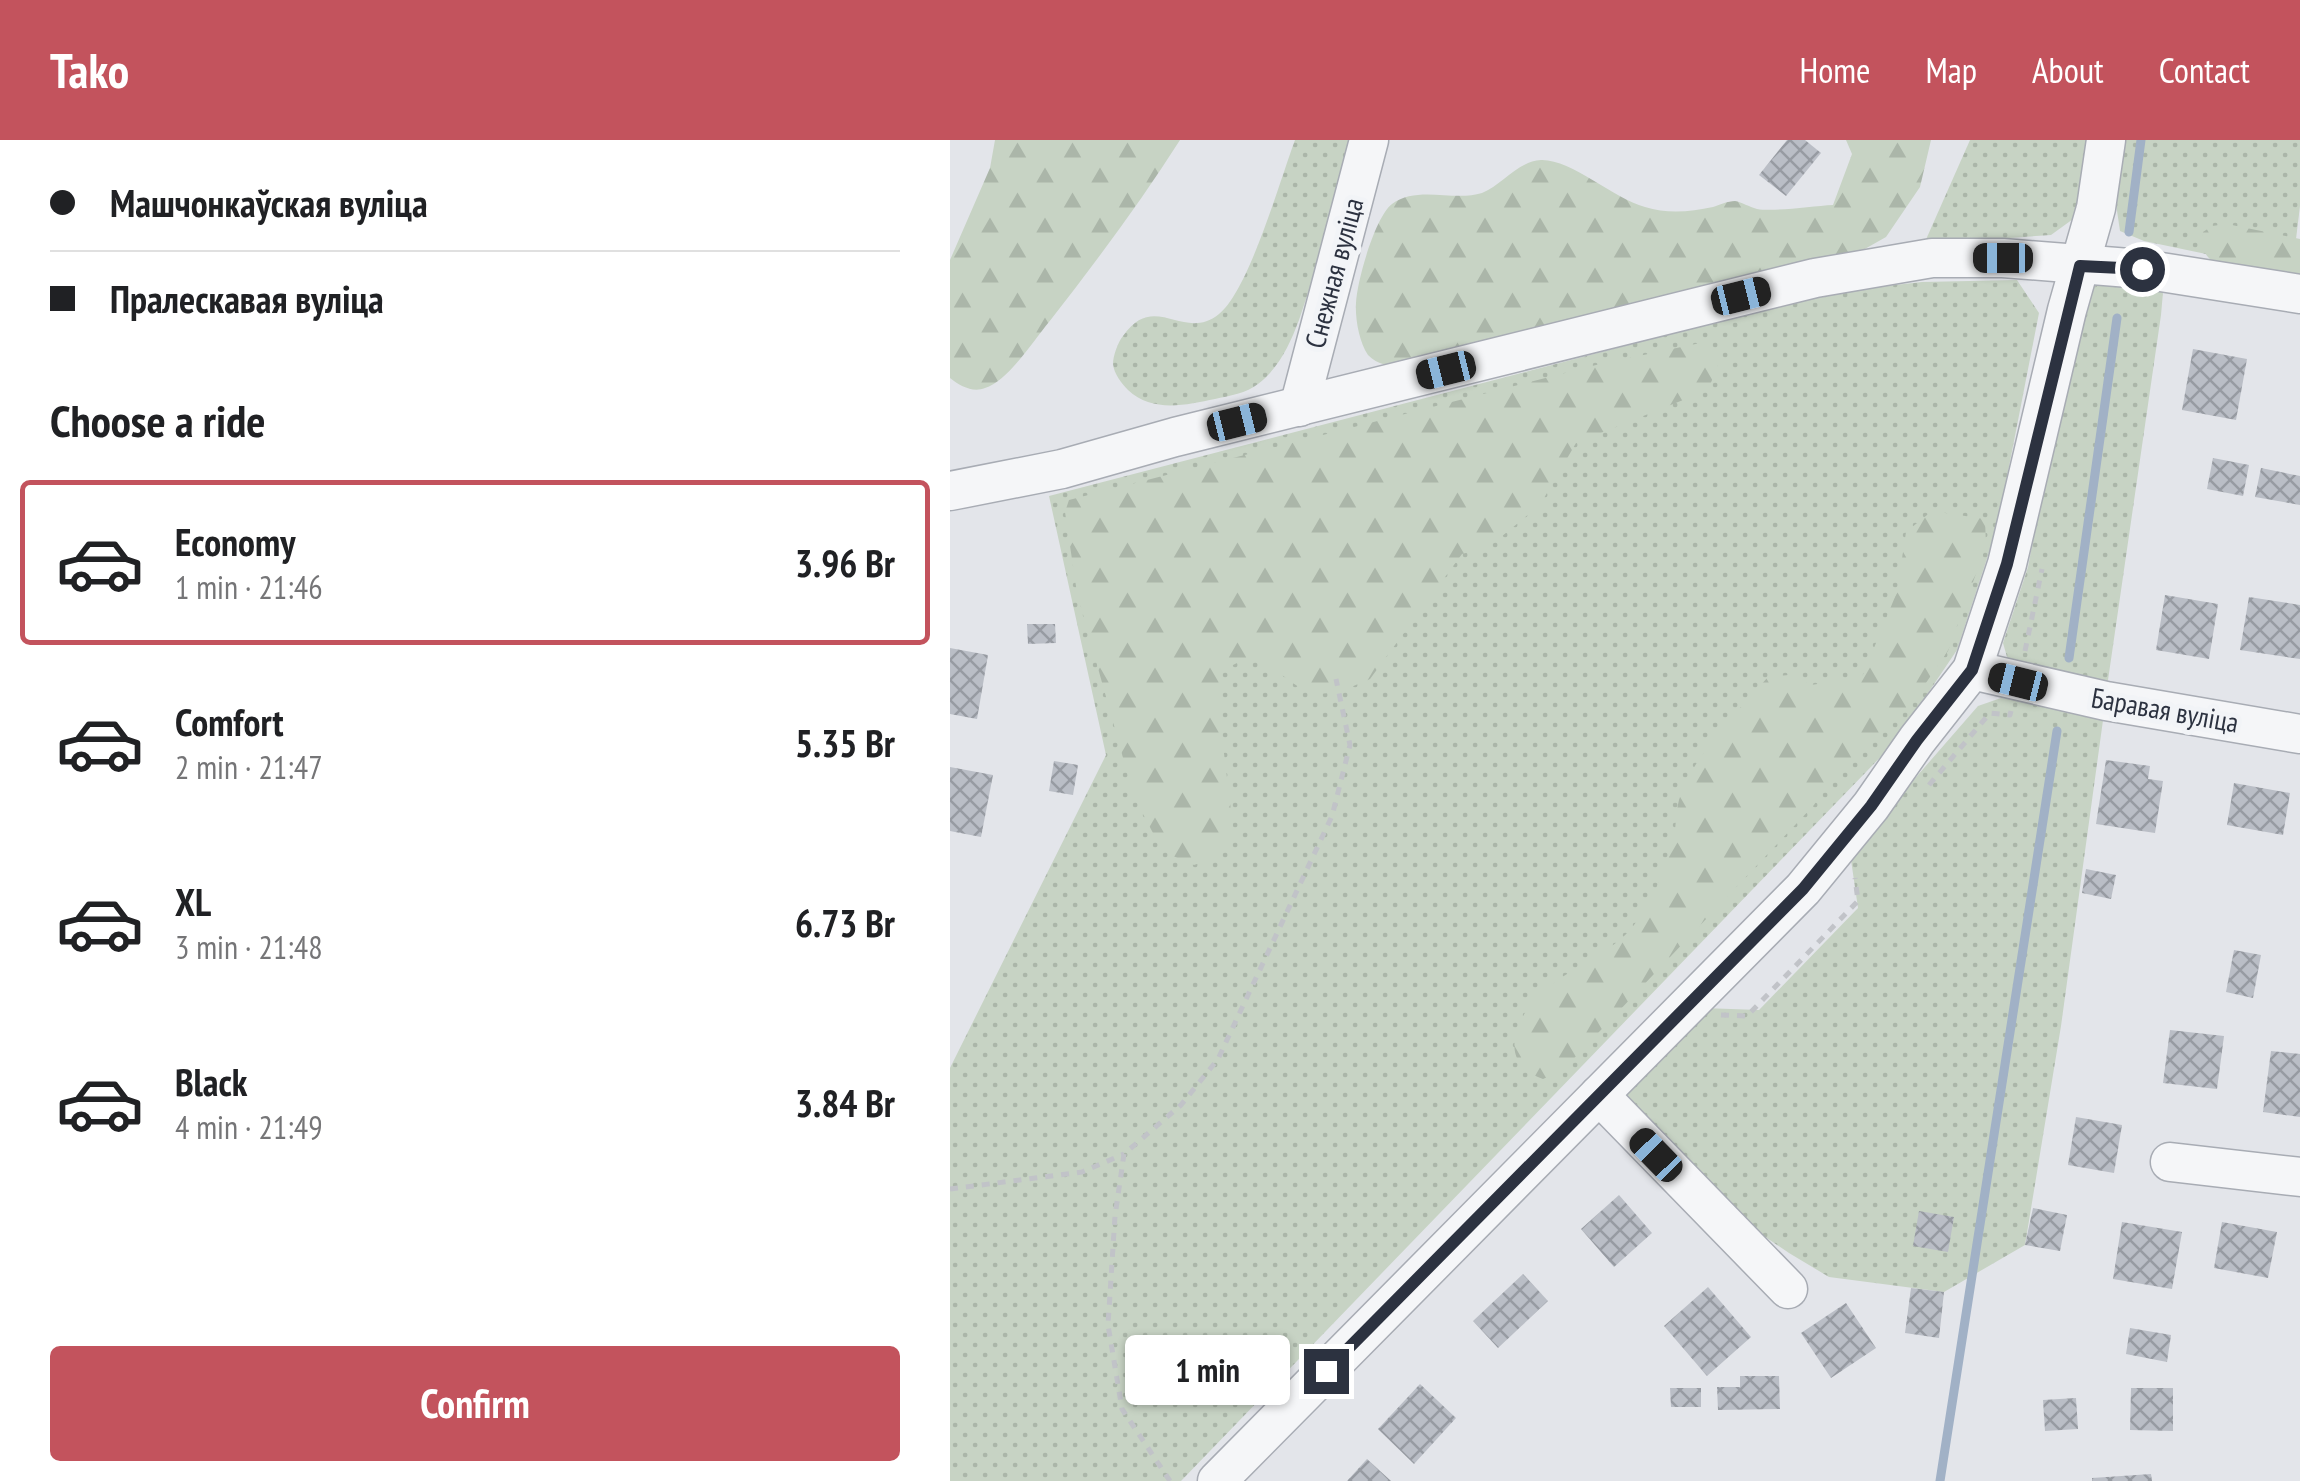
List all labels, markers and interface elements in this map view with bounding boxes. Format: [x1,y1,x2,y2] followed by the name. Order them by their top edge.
[50,39,129,101] text: Tako
[1799,47,1871,93] text: Home
[1926,47,1977,93] text: Map
[2032,47,2104,93] text: About
[2159,47,2250,93] text: Contact
[110,178,428,227] text: Машчонкаўская вуліца
[1296,194,1371,352] street label: Снежная вуліца
[1973,243,2033,273] car
[2120,247,2165,292] route start
[110,274,384,323] text: Пралескавая вуліца
[1708,274,1774,318] car
[1413,348,1479,392] car
[50,391,265,449] text: Choose a ride
[1204,400,1270,444] car
[175,517,295,566] text: Economy
[55,518,145,608] icon: car
[795,538,895,587] text: 3.96 Br
[175,566,323,608] text: 1 min · 21:46
[1985,660,2051,704] car
[2089,678,2242,741] street label: Баравая вуліца
[175,697,284,746] text: Comfort
[55,698,145,788] icon: car
[795,718,895,767] text: 5.35 Br
[175,746,323,788] text: 2 min · 21:47
[175,877,211,926] text: XL
[55,878,145,968] icon: car
[795,898,895,947] text: 6.73 Br
[175,926,323,968] text: 3 min · 21:48
[175,1057,248,1106] text: Black
[55,1058,145,1148] icon: car
[795,1078,895,1127] text: 3.84 Br
[175,1106,323,1148] text: 4 min · 21:49
[1624,1123,1688,1187] car
[1126,1336,1291,1406] callout: 1 min
[50,1346,900,1461] button: Confirm
[1175,1349,1240,1391] text: 1 min
[1304,1349,1349,1394] route end

